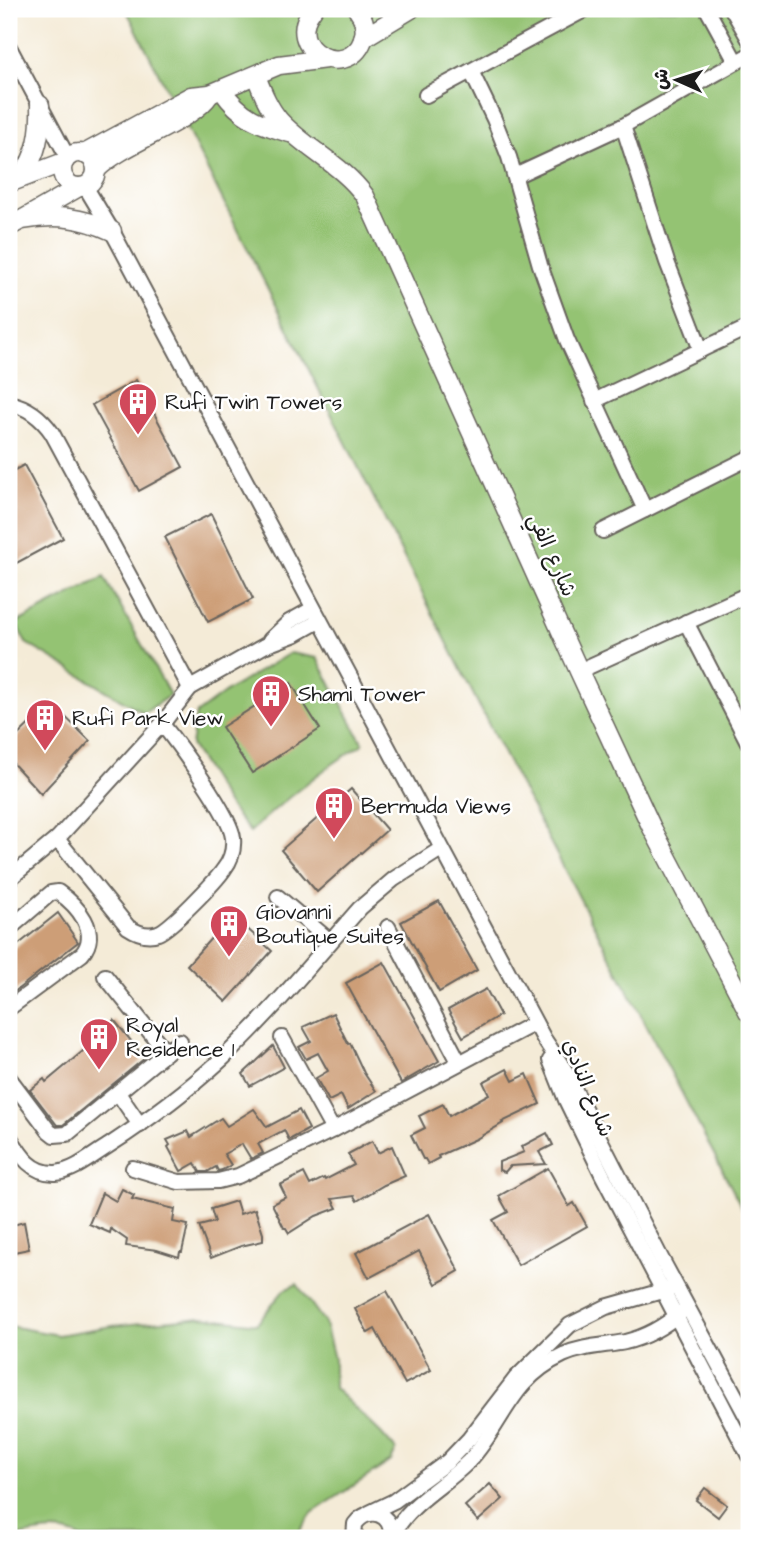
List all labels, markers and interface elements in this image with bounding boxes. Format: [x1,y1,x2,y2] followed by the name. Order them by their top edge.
[642,46,712,116] north arrow
[647,68,676,90] text: ش
[117,381,159,436] building icon: Rufi Twin Towers
[165,388,342,417] place label: Rufi Twin Towers
[517,509,583,603] street label: شارع الفي
[250,673,292,728] building icon: Shami Tower
[298,680,426,709] place label: Shami Tower
[24,697,66,752] building icon: Rufi Park View
[72,704,223,733] place label: Rufi Park View
[313,785,355,840] building icon: Bermuda Views
[361,792,511,821] place label: Bermuda Views
[256,898,404,951] place label: Giovanni Boutique Suites
[208,903,250,958] building icon: Giovanni Boutique Suites
[126,1011,235,1064] place label: Royal Residence 1
[78,1016,120,1071] building icon: Royal Residence 1
[555,1035,621,1141] street label: شارع النادي

